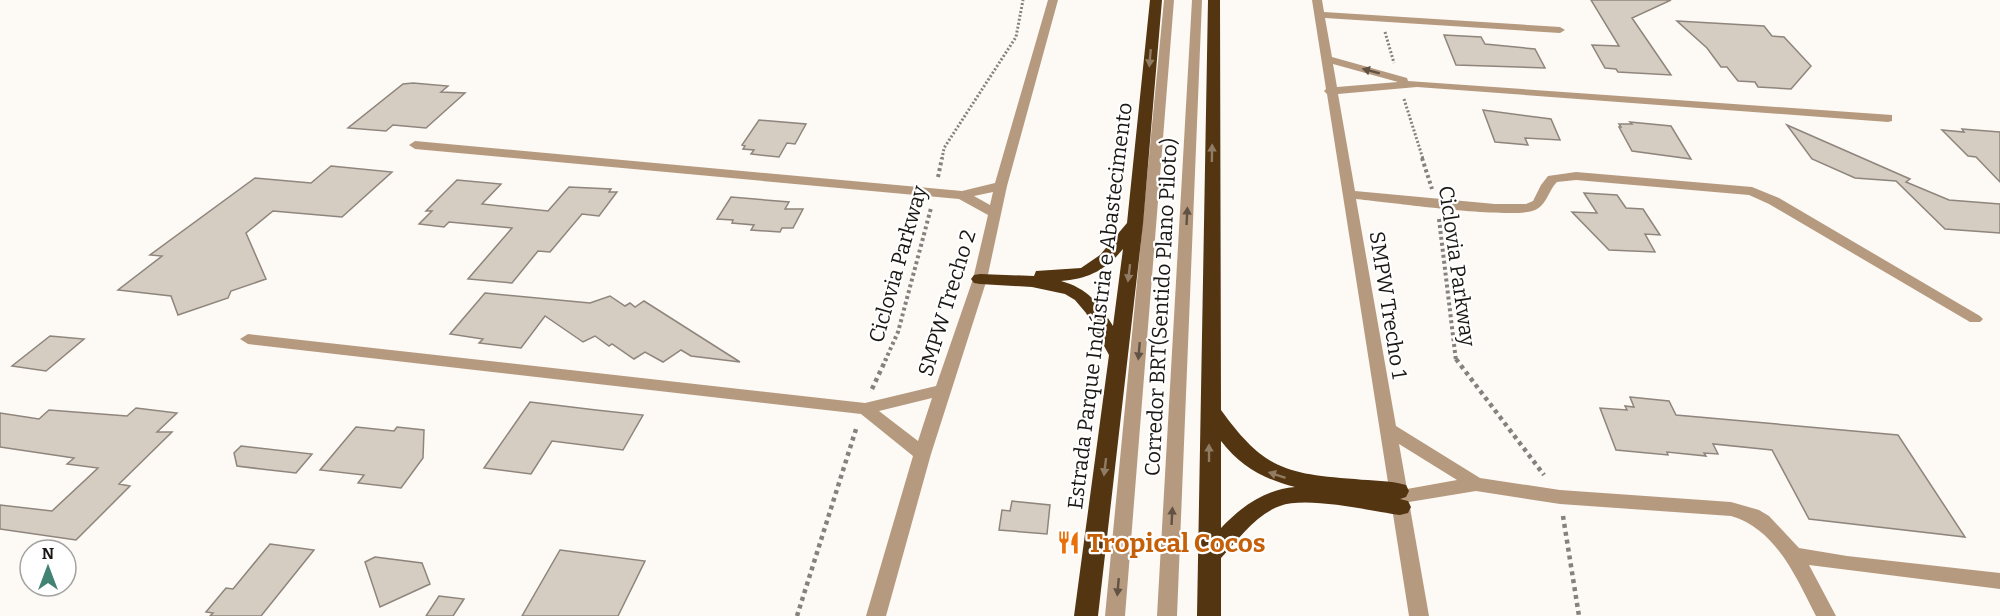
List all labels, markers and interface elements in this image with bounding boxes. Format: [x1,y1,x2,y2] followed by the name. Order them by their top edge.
[1145,49,1155,68] one-way arrow
[1362,66,1380,76] one-way arrow
[1062,101,1138,511] street label: Estrada Parque Indústria e Abastecimento
[1139,137,1183,477] street label: Corredor BRT(Sentido Plano Piloto)
[1207,143,1217,162] one-way arrow
[863,182,933,346] street label: Ciclovia Parkway
[1433,184,1481,349] street label: Ciclovia Parkway
[1182,206,1191,225] one-way arrow
[912,227,982,379] street label: SMPW Trecho 2
[1364,229,1413,381] street label: SMPW Trecho 1
[1124,264,1134,283] one-way arrow
[1134,342,1144,361] one-way arrow
[1204,443,1214,462] one-way arrow
[1101,457,1110,476] one-way arrow
[1268,469,1286,479] one-way arrow
[1168,506,1177,525] one-way arrow
[1087,528,1265,559] place label: Tropical Cocos
[1056,530,1082,556] restaurant icon: Tropical Cocos
[18,538,78,598] north arrow
[42,544,54,563] text: N
[1113,578,1123,597] one-way arrow

